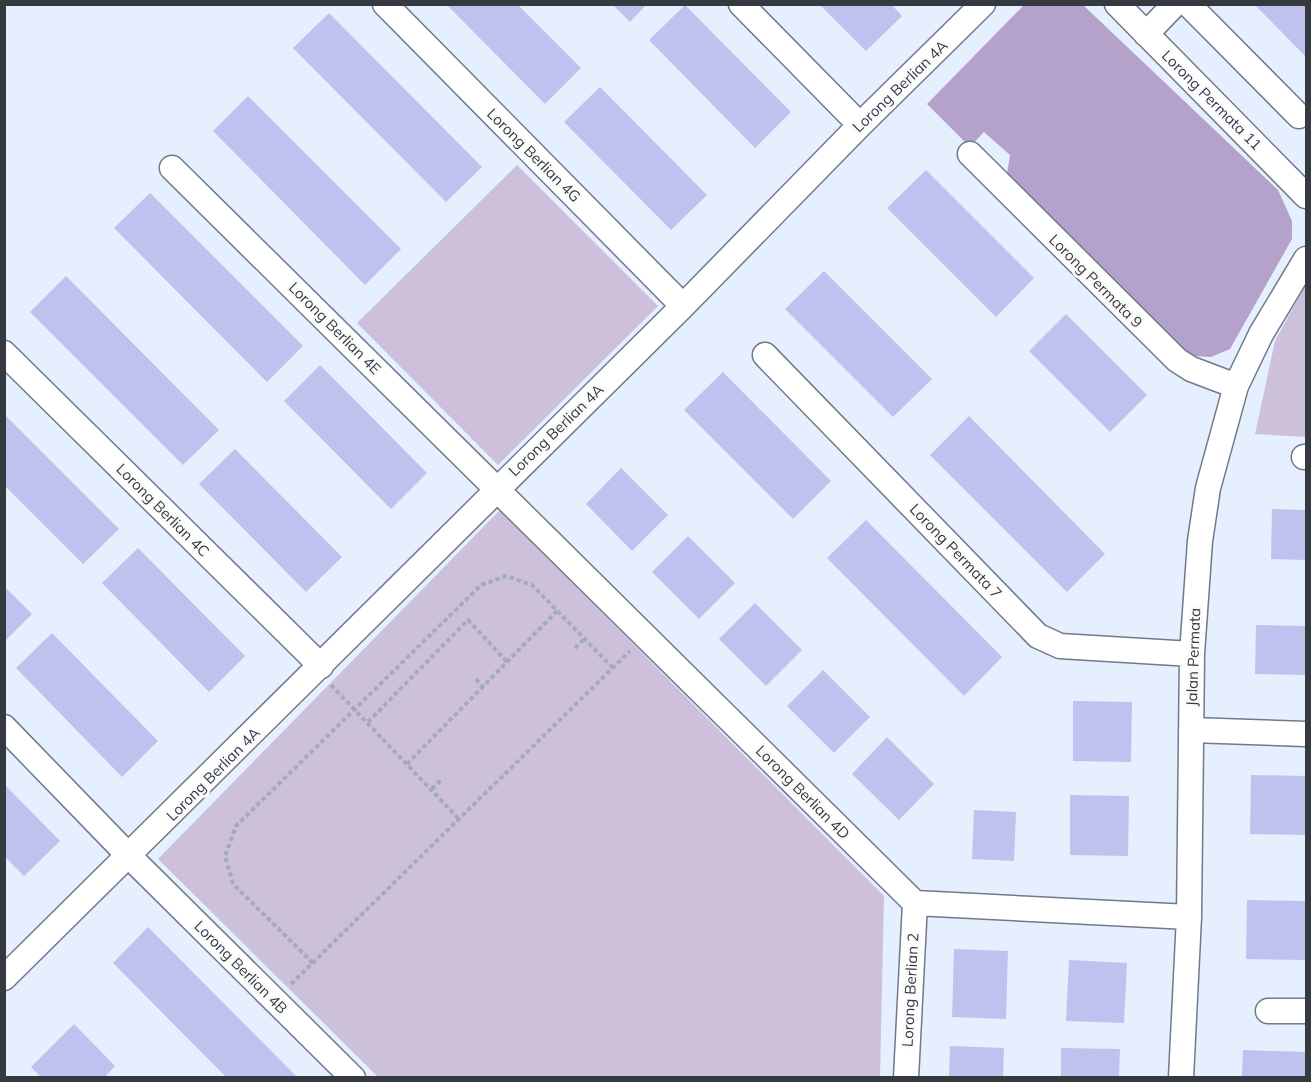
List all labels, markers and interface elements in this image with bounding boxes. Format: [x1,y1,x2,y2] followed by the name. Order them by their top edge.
[848,36,952,136] street label: Lorong Berlian 4A
[1158,46,1266,154] street label: Lorong Permata 11
[483,104,585,206] street label: Lorong Berlian 4G
[1045,230,1147,332] street label: Lorong Permata 9
[285,278,385,378] street label: Lorong Berlian 4E
[504,380,608,480] street label: Lorong Berlian 4A
[112,459,214,561] street label: Lorong Berlian 4C
[906,500,1006,602] street label: Lorong Permata 7
[1182,607,1204,707] street label: Jalan Permata
[162,723,264,825] street label: Lorong Berlian 4A
[752,741,854,843] street label: Lorong Berlian 4D
[190,916,292,1018] street label: Lorong Berlian 4B
[898,933,922,1047] street label: Lorong Berlian 2

